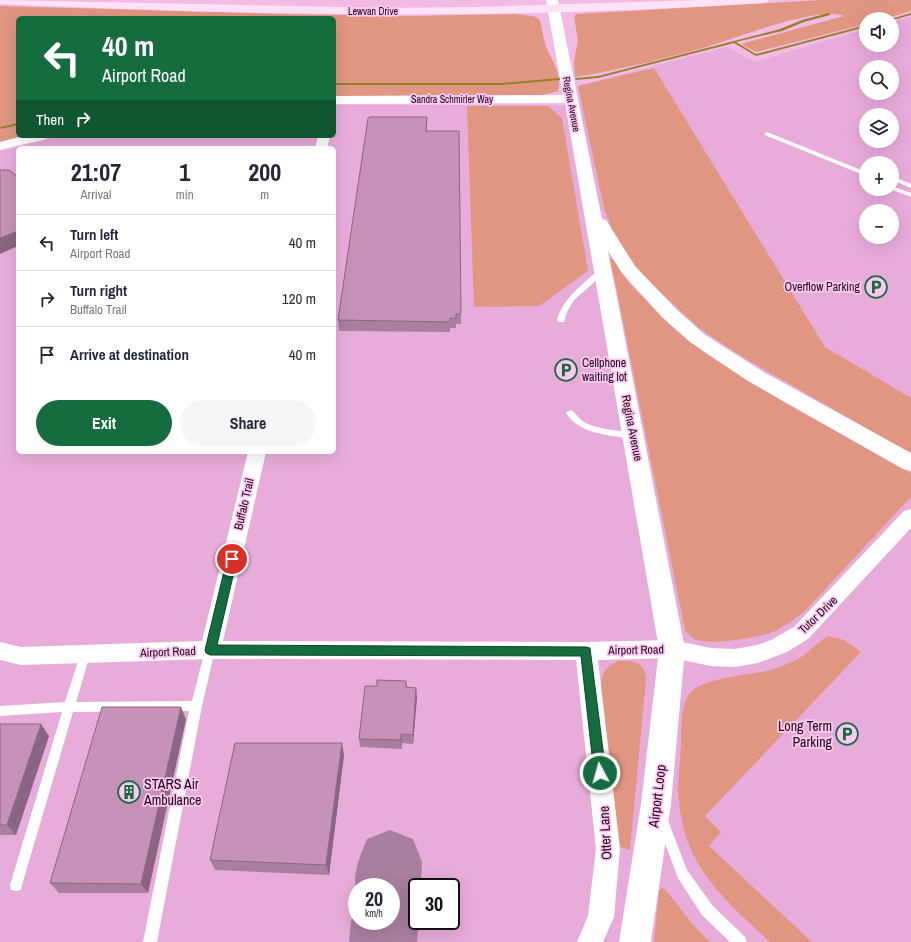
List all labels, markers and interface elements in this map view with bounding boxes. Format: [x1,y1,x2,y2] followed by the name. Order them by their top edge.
[348,5,398,18] street label: Lewvan Drive
[859,12,899,244] map controls
[859,12,899,52] button: sound
[102,27,154,65] text: 40 m
[36,32,88,84] icon: left
[859,60,899,100] button: search
[102,63,186,88] text: Airport Road
[560,75,583,133] street label: Regina Avenue
[411,93,494,106] street label: Sandra Schmirler Way
[72,108,94,130] icon: right
[859,108,899,148] button: layers
[36,109,64,130] text: Then
[71,156,121,188] text: 21:07
[179,156,190,188] text: 1
[248,156,281,188] text: 200
[859,156,899,196] button: +
[81,186,111,203] text: Arrival
[176,186,194,203] text: min
[260,186,269,203] text: m
[859,204,899,244] button: −
[70,224,118,245] text: Turn left
[36,232,58,254] icon: left
[289,232,316,253] text: 40 m
[70,245,130,262] text: Airport Road
[863,274,889,300] parking icon: Overflow Parking
[785,279,861,295] place label: Overflow Parking
[70,280,127,301] text: Turn right
[36,288,58,310] icon: right
[282,288,316,309] text: 120 m
[70,301,127,318] text: Buffalo Trail
[36,344,58,366] icon: arrive
[70,344,189,365] text: Arrive at destination
[289,344,316,365] text: 40 m
[582,355,627,385] place label: Cellphone waiting lot
[553,357,579,383] parking icon: Cellphone waiting lot
[618,394,646,462] street label: Regina Avenue
[36,400,172,446] button: Exit
[180,400,316,446] button: Share
[230,477,258,531] street label: Buffalo Trail
[215,542,249,576] pin
[221,548,243,570] icon: arrive
[795,592,841,638] street label: Tutor Drive
[607,642,664,659] street label: Airport Road
[139,643,196,661] street label: Airport Road
[778,717,833,751] place label: Long Term Parking
[834,721,860,747] parking icon: Long Term Parking
[579,752,621,794] position arrow
[644,764,670,829] street label: Airport Loop
[143,775,201,809] place label: STARS Air Ambulance
[116,779,142,805] building icon: STARS Air Ambulance
[595,805,615,861] street label: Otter Lane
[408,878,460,930] speed limit sign: 30
[365,885,383,912] text: 20
[365,907,383,920] text: km/h

